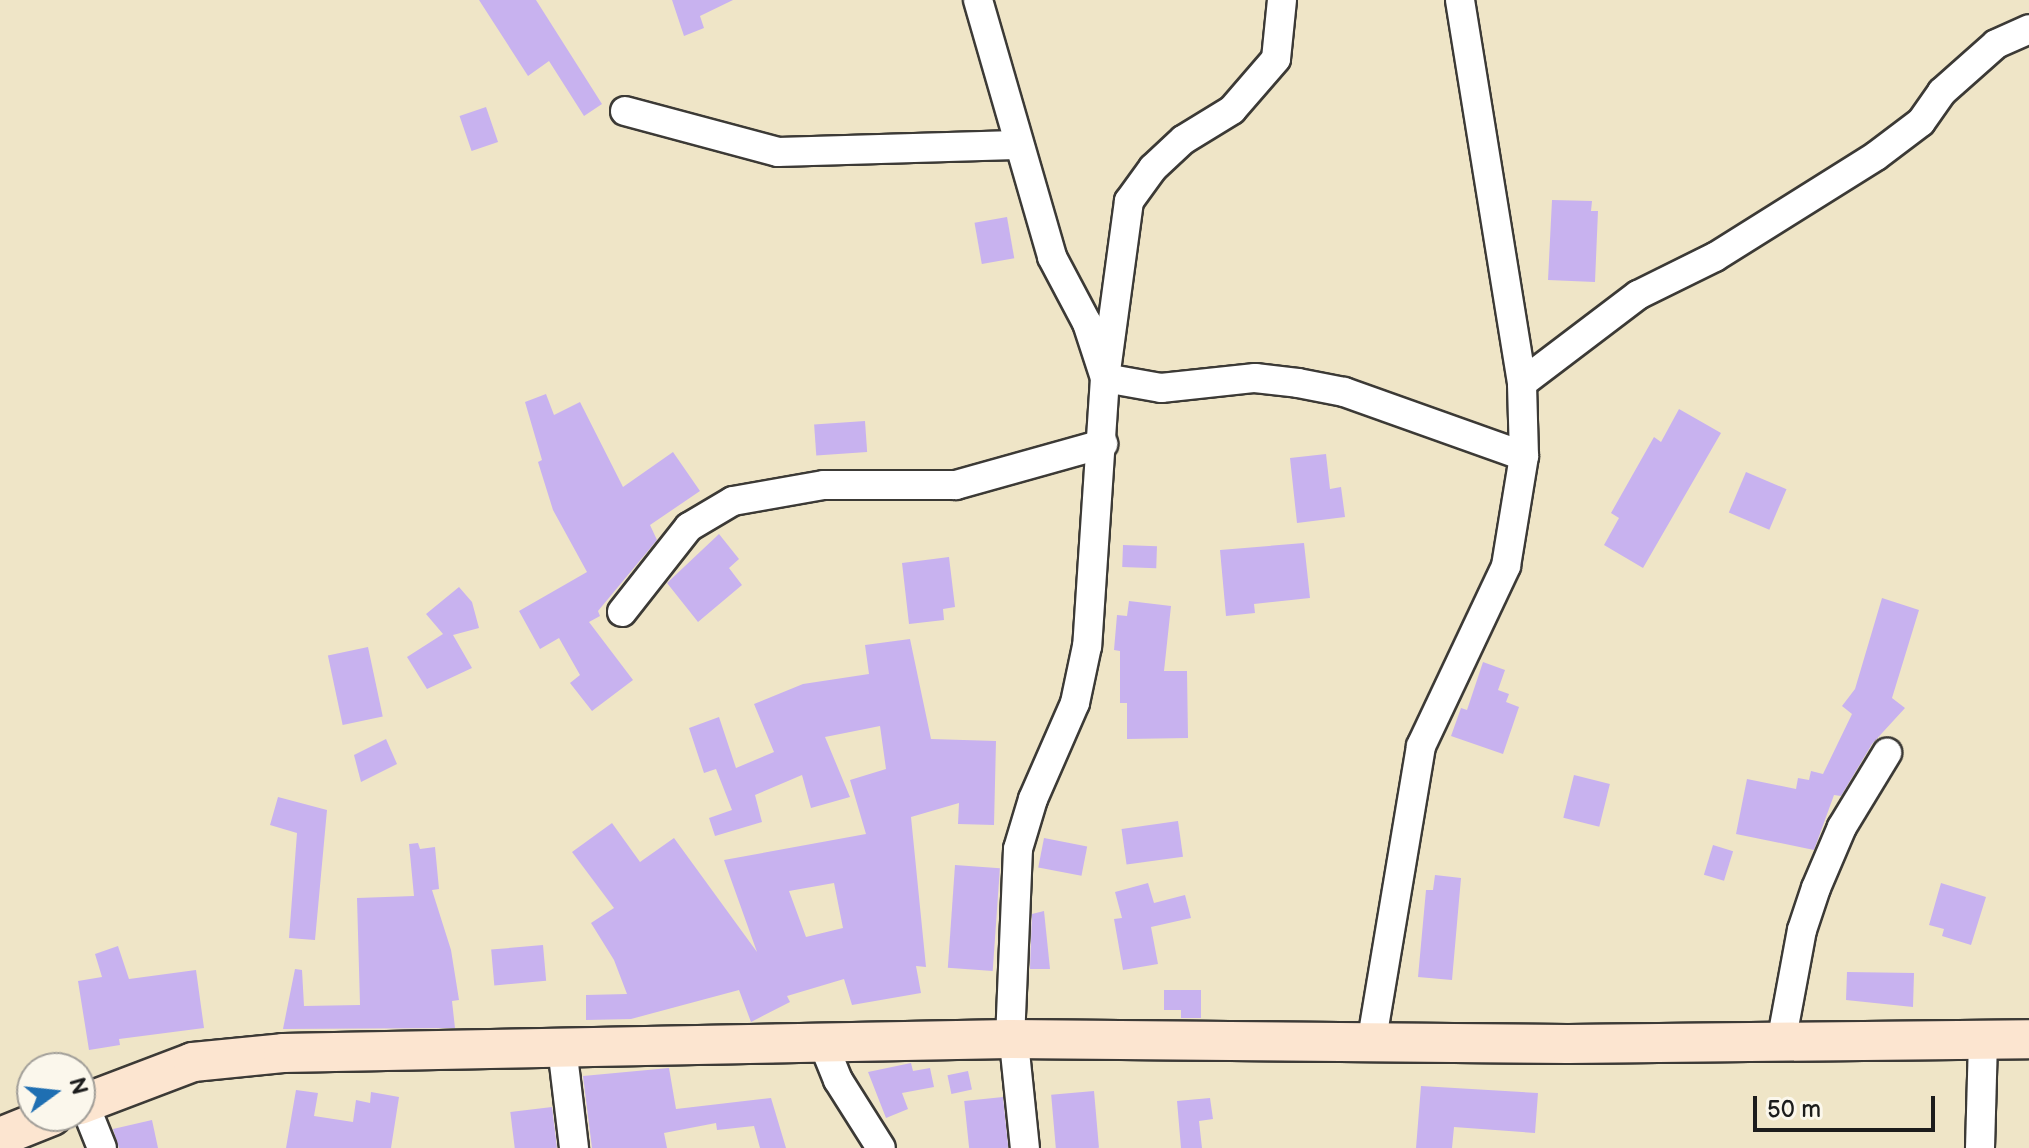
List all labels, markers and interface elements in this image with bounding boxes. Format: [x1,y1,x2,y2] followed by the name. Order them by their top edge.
[16,1052,96,1132] north arrow
[63,1075,93,1098] text: N
[1757,1080,1939,1130] scale bar
[1767,1095,1821,1124] text: 50 m

